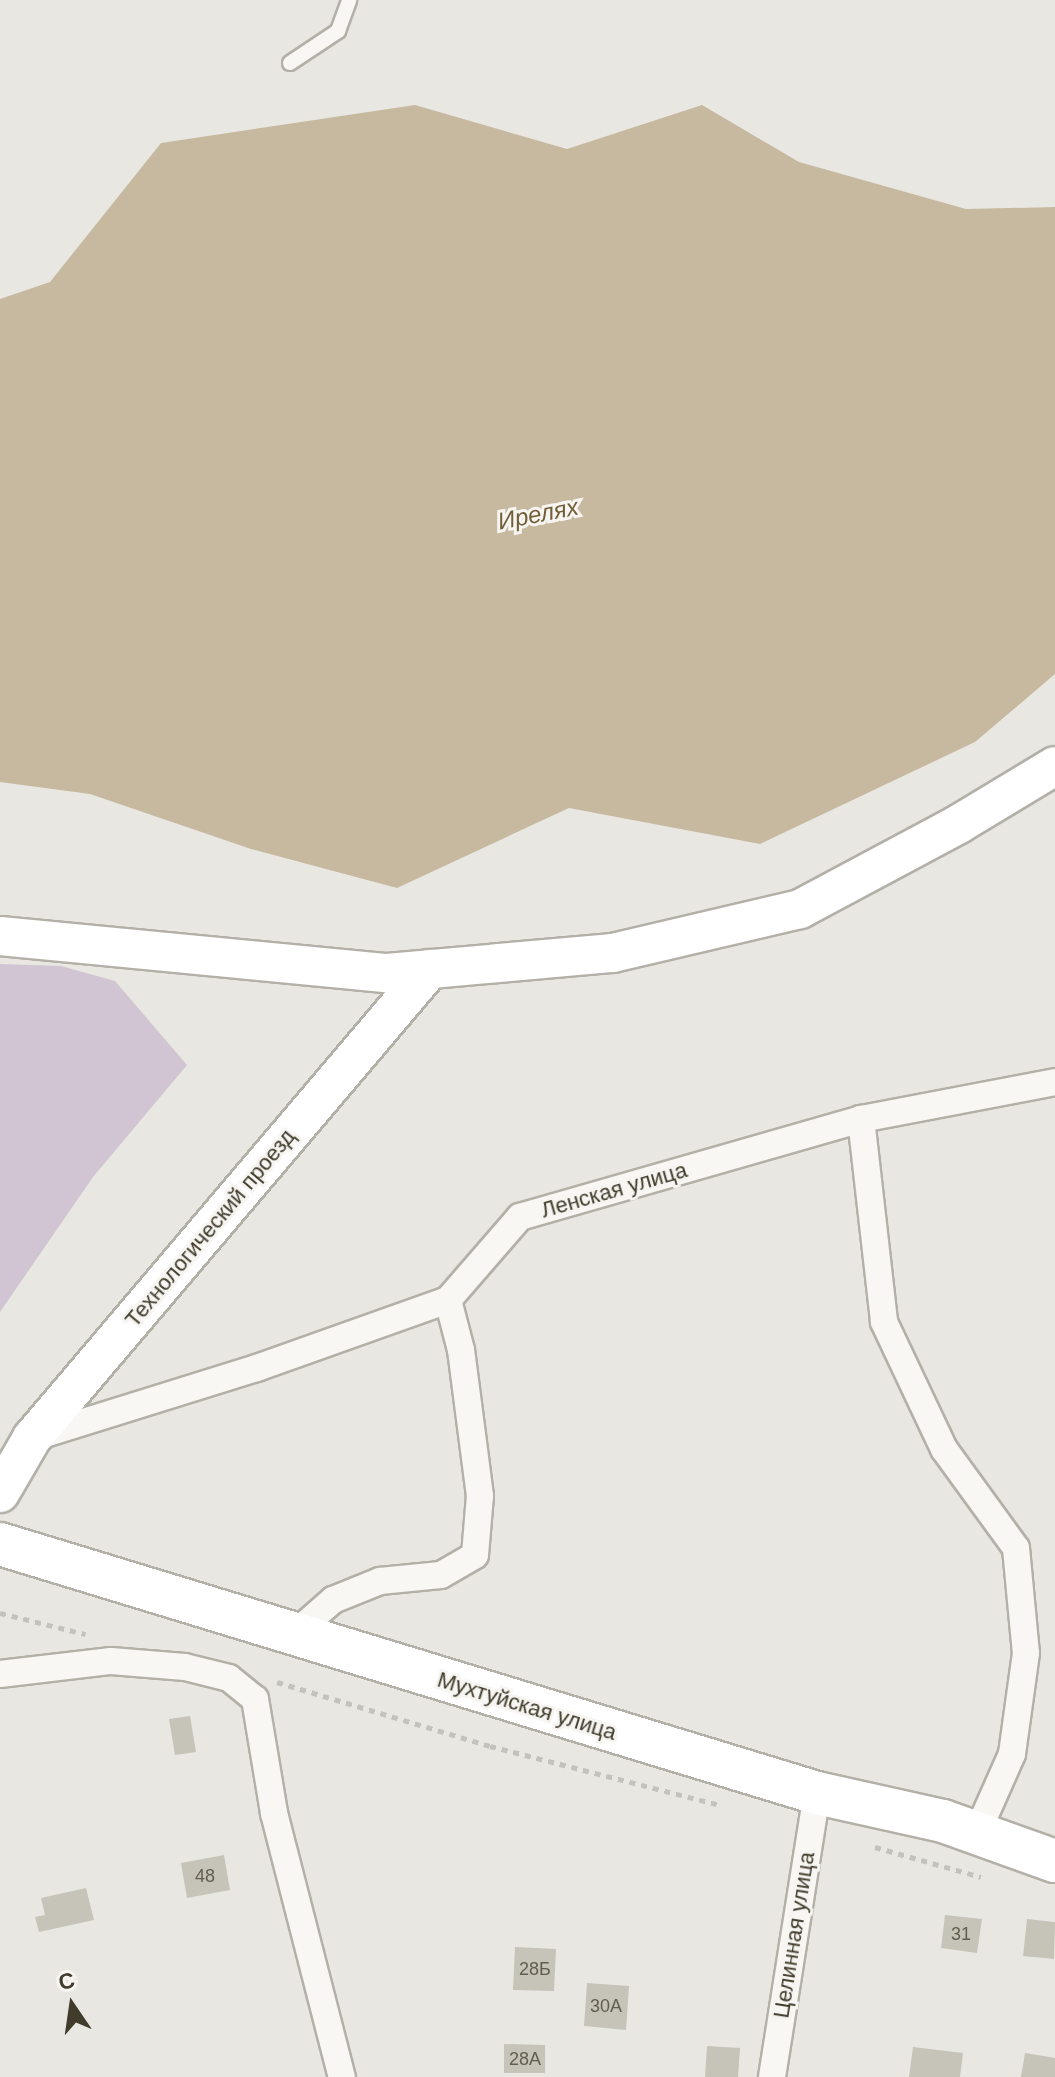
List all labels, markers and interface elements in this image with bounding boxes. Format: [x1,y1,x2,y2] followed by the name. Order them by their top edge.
[495,492,581,536] water label: Ирелях
[120,1124,300,1332] street label: Технологический проезд
[538,1157,690,1223] street label: Ленская улица
[434,1666,620,1746] street label: Мухтуйская улица
[768,1850,820,2020] street label: Целинная улица
[195,1865,215,1887] house number: 48
[951,1923,971,1945] house number: 31
[519,1958,551,1980] house number: 28Б
[32,1965,112,2045] north arrow
[56,1967,77,1995] text: С
[590,1995,622,2017] house number: 30А
[509,2048,541,2070] house number: 28А

